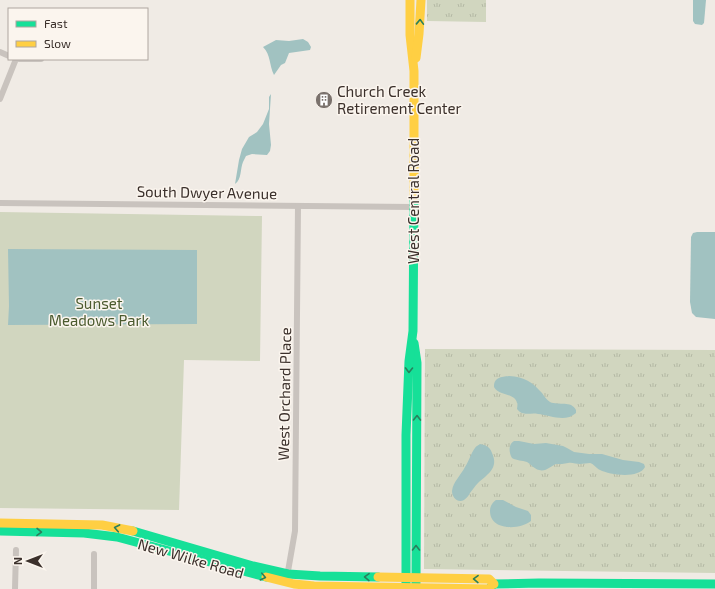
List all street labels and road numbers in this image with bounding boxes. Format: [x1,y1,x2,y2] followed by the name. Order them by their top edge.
[404,138,422,264] street label: West Central Road
[137,182,277,202] street label: South Dwyer Avenue
[274,327,294,461] street label: West Orchard Place
[136,534,246,582] street label: New Wilke Road

